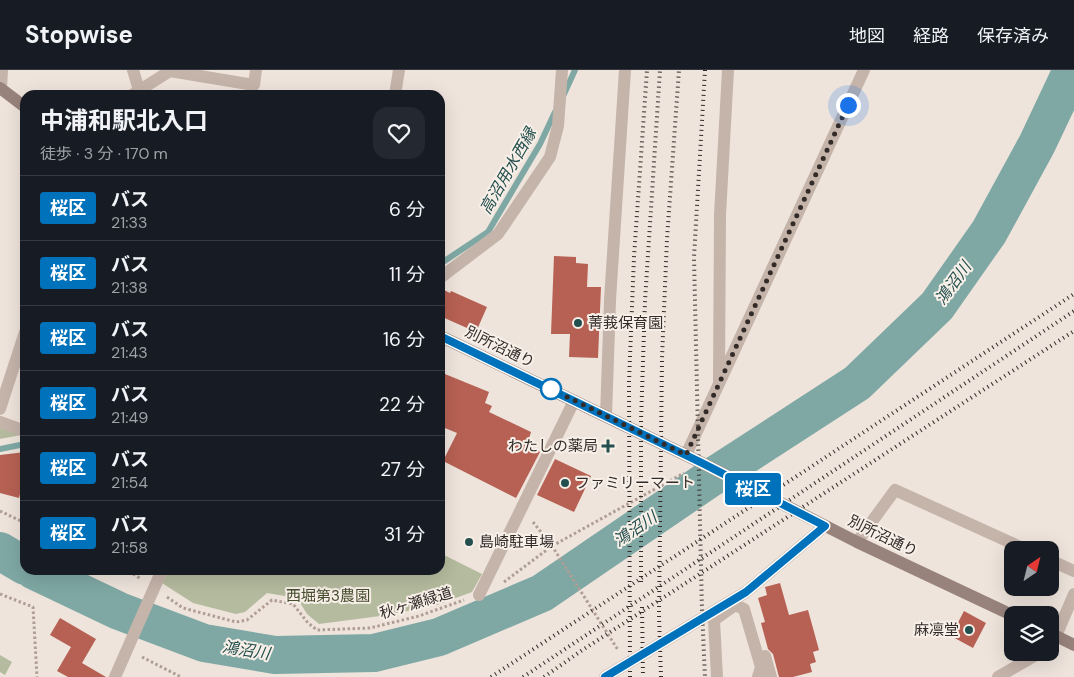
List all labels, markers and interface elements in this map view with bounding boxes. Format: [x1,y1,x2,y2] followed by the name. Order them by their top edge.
[25,19,133,50] text: Stopwise
[849,24,885,48] text: 地図
[913,24,949,48] text: 経路
[977,24,1049,48] text: 保存済み
[836,93,861,118] your location
[40,105,208,136] text: 中浦和駅北入口
[373,107,425,159] button: heart
[475,122,542,218] water label: 高沼用水西縁
[40,143,168,164] text: 徒歩 · 3 分 · 170 m
[111,187,149,212] text: バス
[50,196,86,220] text: 桜区
[389,197,425,222] text: 6 分
[111,212,147,233] text: 21:33
[111,252,149,277] text: バス
[930,256,977,309] water label: 鴻沼川
[50,261,86,285] text: 桜区
[389,262,425,287] text: 11 分
[111,277,148,298] text: 21:38
[588,313,663,333] place label: 菁莪保育園
[111,317,149,342] text: バス
[572,317,584,329] marker: 菁莪保育園
[462,322,538,372] street label: 別所沼通り
[50,326,86,350] text: 桜区
[383,327,425,352] text: 16 分
[111,342,148,363] text: 21:43
[540,378,562,400] unlabelled marker
[111,382,149,407] text: バス
[50,391,86,415] text: 桜区
[379,392,425,417] text: 22 分
[111,407,148,428] text: 21:49
[508,436,598,456] place label: わたしの薬局
[602,440,614,452] marker: わたしの薬局
[111,447,149,472] text: バス
[50,456,86,480] text: 桜区
[380,457,425,482] text: 27 分
[111,472,148,493] text: 21:54
[575,473,695,493] place label: ファミリーマート
[730,473,776,505] line badge: 桜区
[559,477,571,489] marker: ファミリーマート
[735,477,771,501] text: 桜区
[609,506,662,551] water label: 鴻沼川
[845,511,921,561] street label: 別所沼通り
[111,512,149,537] text: バス
[50,521,86,545] text: 桜区
[384,522,425,547] text: 31 分
[479,532,554,552] place label: 島崎駐車場
[463,536,475,548] marker: 島崎駐車場
[111,537,148,558] text: 21:58
[1004,541,1059,596] north arrow
[1004,541,1059,661] map controls
[377,582,455,624] street label: 秋ヶ瀬緑道
[286,586,370,606] park label: 西堀第3農園
[1004,606,1059,661] button: layers
[914,620,959,640] place label: 麻凛堂
[963,624,975,636] marker: 麻凛堂
[221,636,273,664] water label: 鴻沼川

